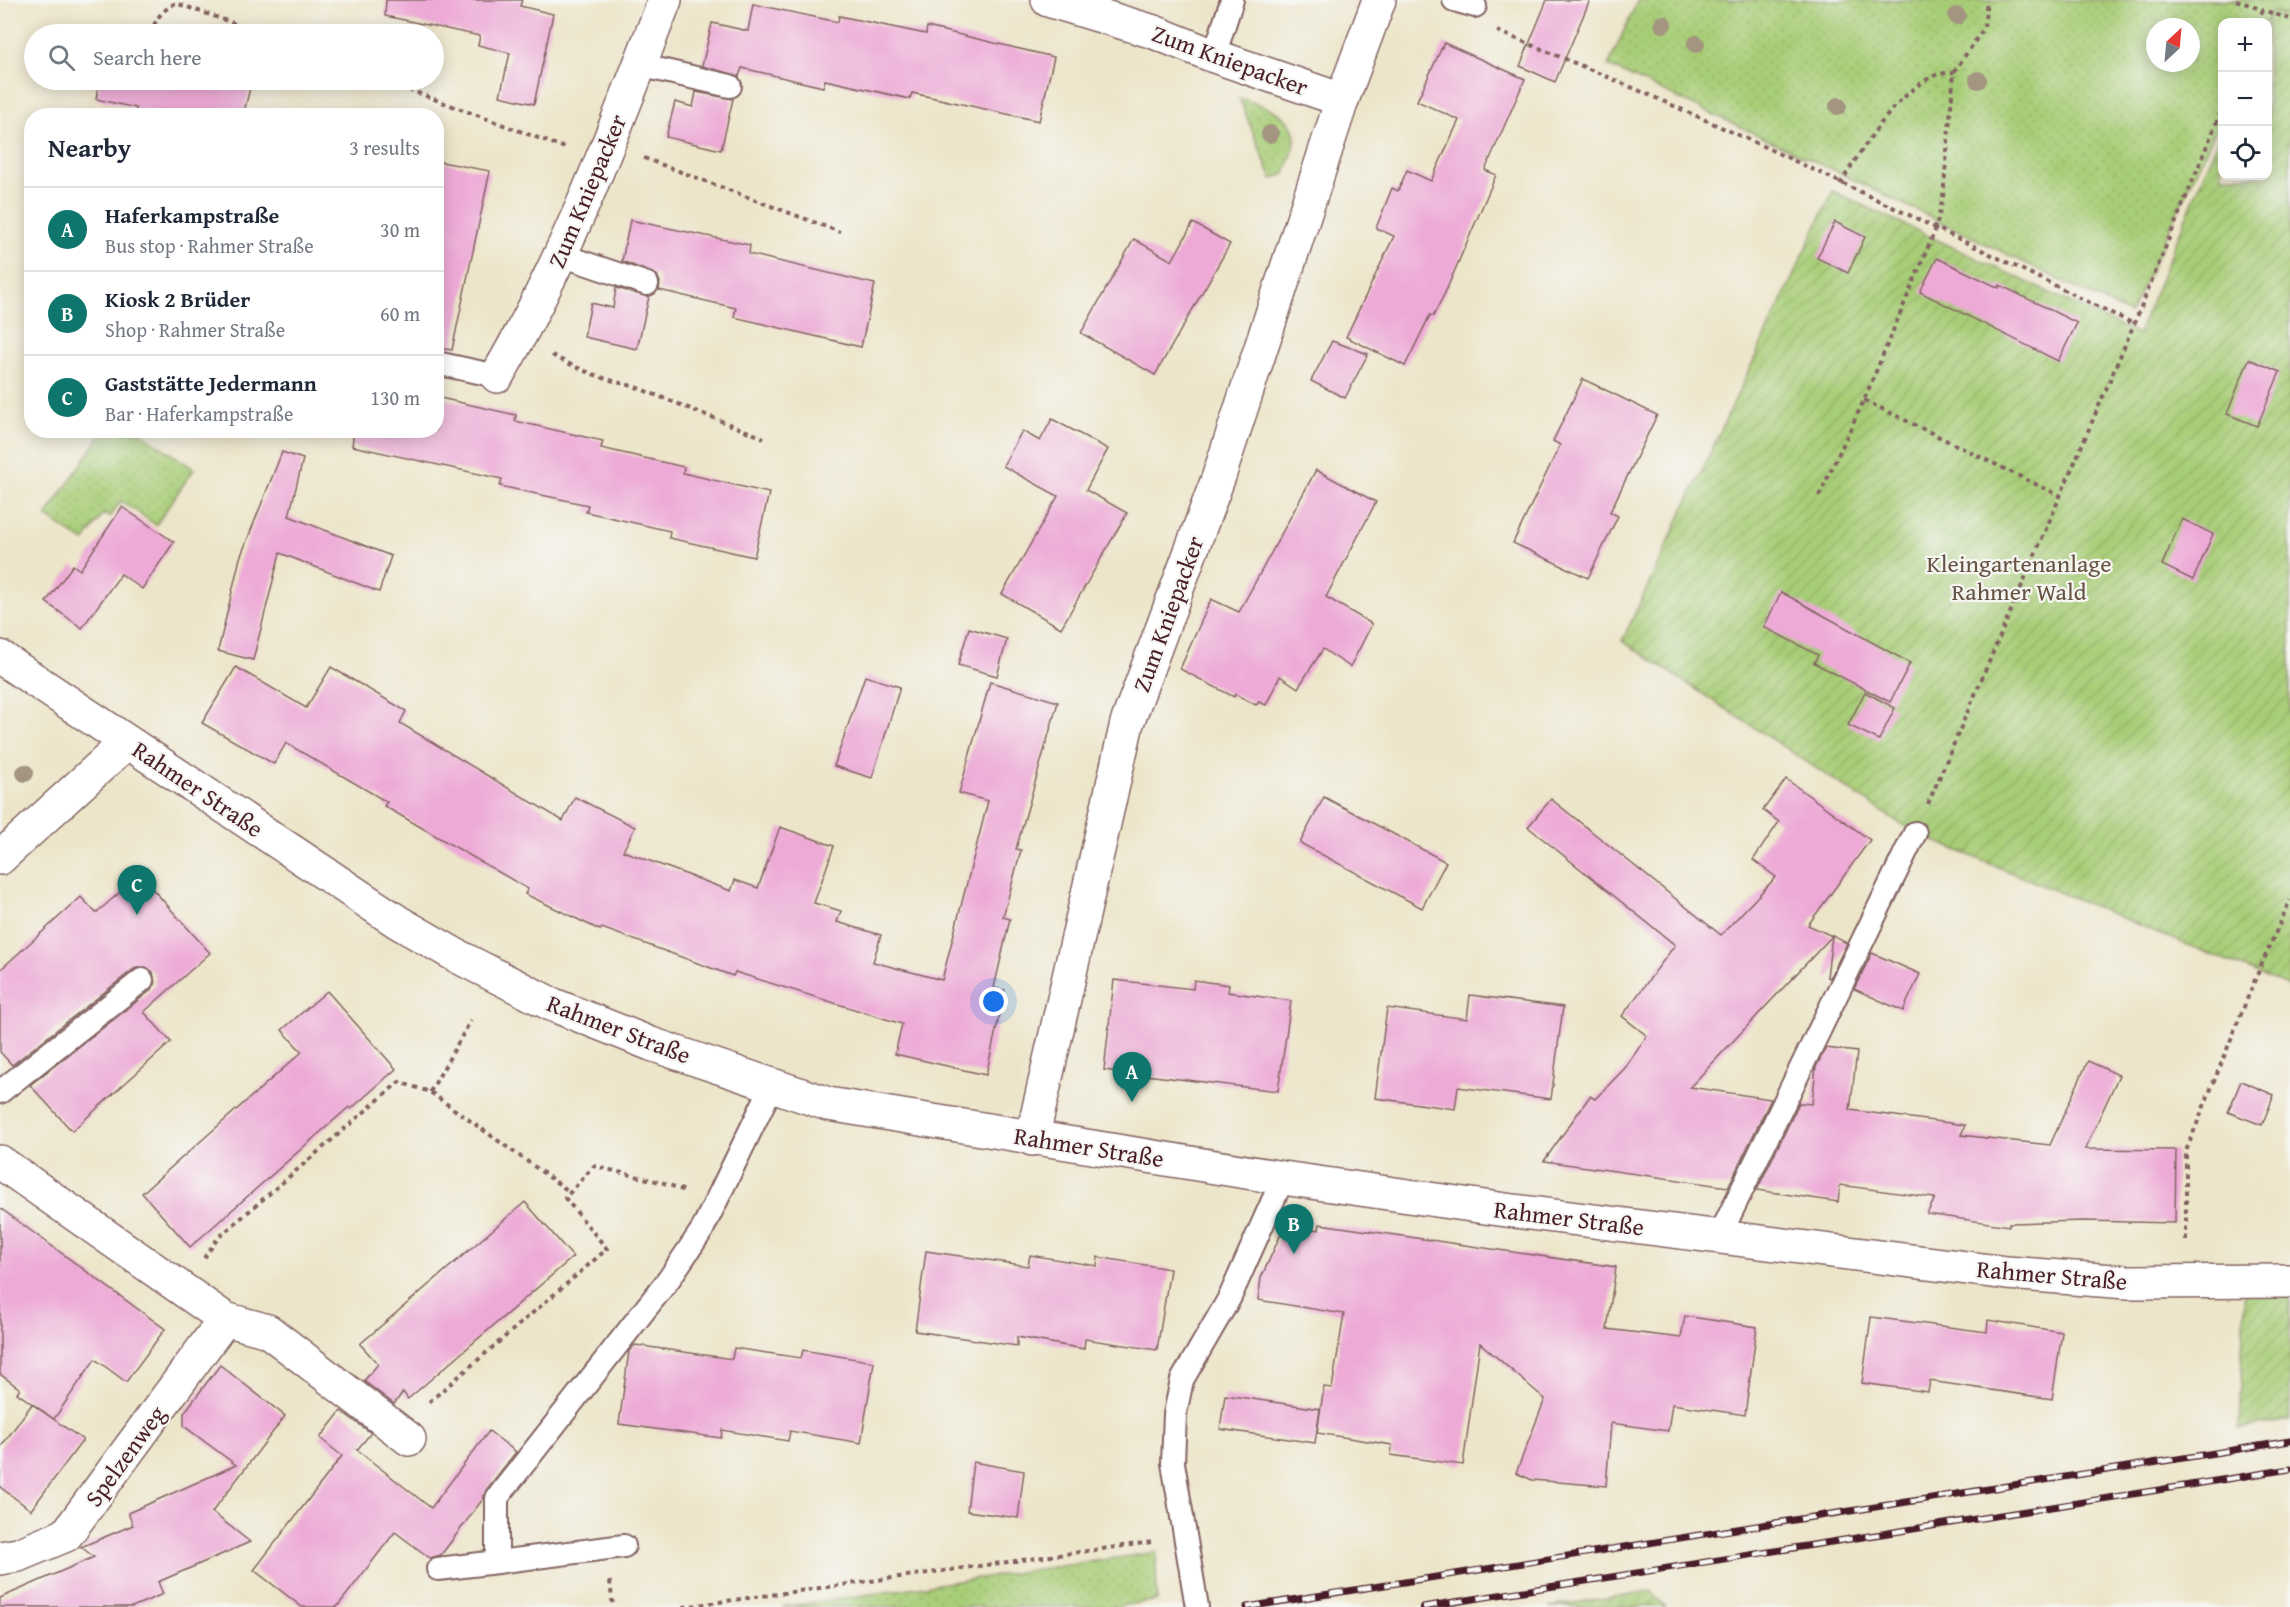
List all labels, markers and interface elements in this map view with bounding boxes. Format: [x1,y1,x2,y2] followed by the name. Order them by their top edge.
[1147,16,1313,104] street label: Zum Kniepacker
[2146,18,2200,72] north arrow
[2218,18,2272,180] map controls
[2218,18,2272,72] button: +
[24,24,444,90] search box
[45,41,78,74] icon: search
[93,41,202,73] text: Search here
[2218,72,2272,126] button: −
[539,109,635,273] street label: Zum Kniepacker
[2218,126,2272,180] button: locate
[48,128,131,167] text: Nearby
[349,133,420,162] text: 3 results
[105,199,279,231] text: Haferkampstraße
[61,215,74,244] text: A
[380,215,420,244] text: 30 m
[105,231,314,260] text: Bus stop · Rahmer Straße
[105,283,250,315] text: Kiosk 2 Brüder
[61,299,74,328] text: B
[380,299,420,328] text: 60 m
[105,315,285,344] text: Shop · Rahmer Straße
[105,367,317,399] text: Gaststätte Jedermann
[62,383,73,412] text: C
[370,383,420,412] text: 130 m
[105,399,293,428] text: Bar · Haferkampstraße
[1124,531,1212,697] street label: Zum Kniepacker
[1927,546,2111,609] park label: Kleingartenanlage Rahmer Wald
[126,732,270,846] street label: Rahmer Straße
[118,866,156,915] pin: C
[542,986,696,1072] street label: Rahmer Straße
[979,987,1008,1016] your location
[1112,1052,1152,1102] pin: A
[1012,1118,1166,1176] street label: Rahmer Straße
[1492,1191,1646,1245] street label: Rahmer Straße
[1274,1204,1314,1254] pin: B
[1975,1251,2129,1299] street label: Rahmer Straße
[76,1398,174,1514] street label: Spelzenweg

